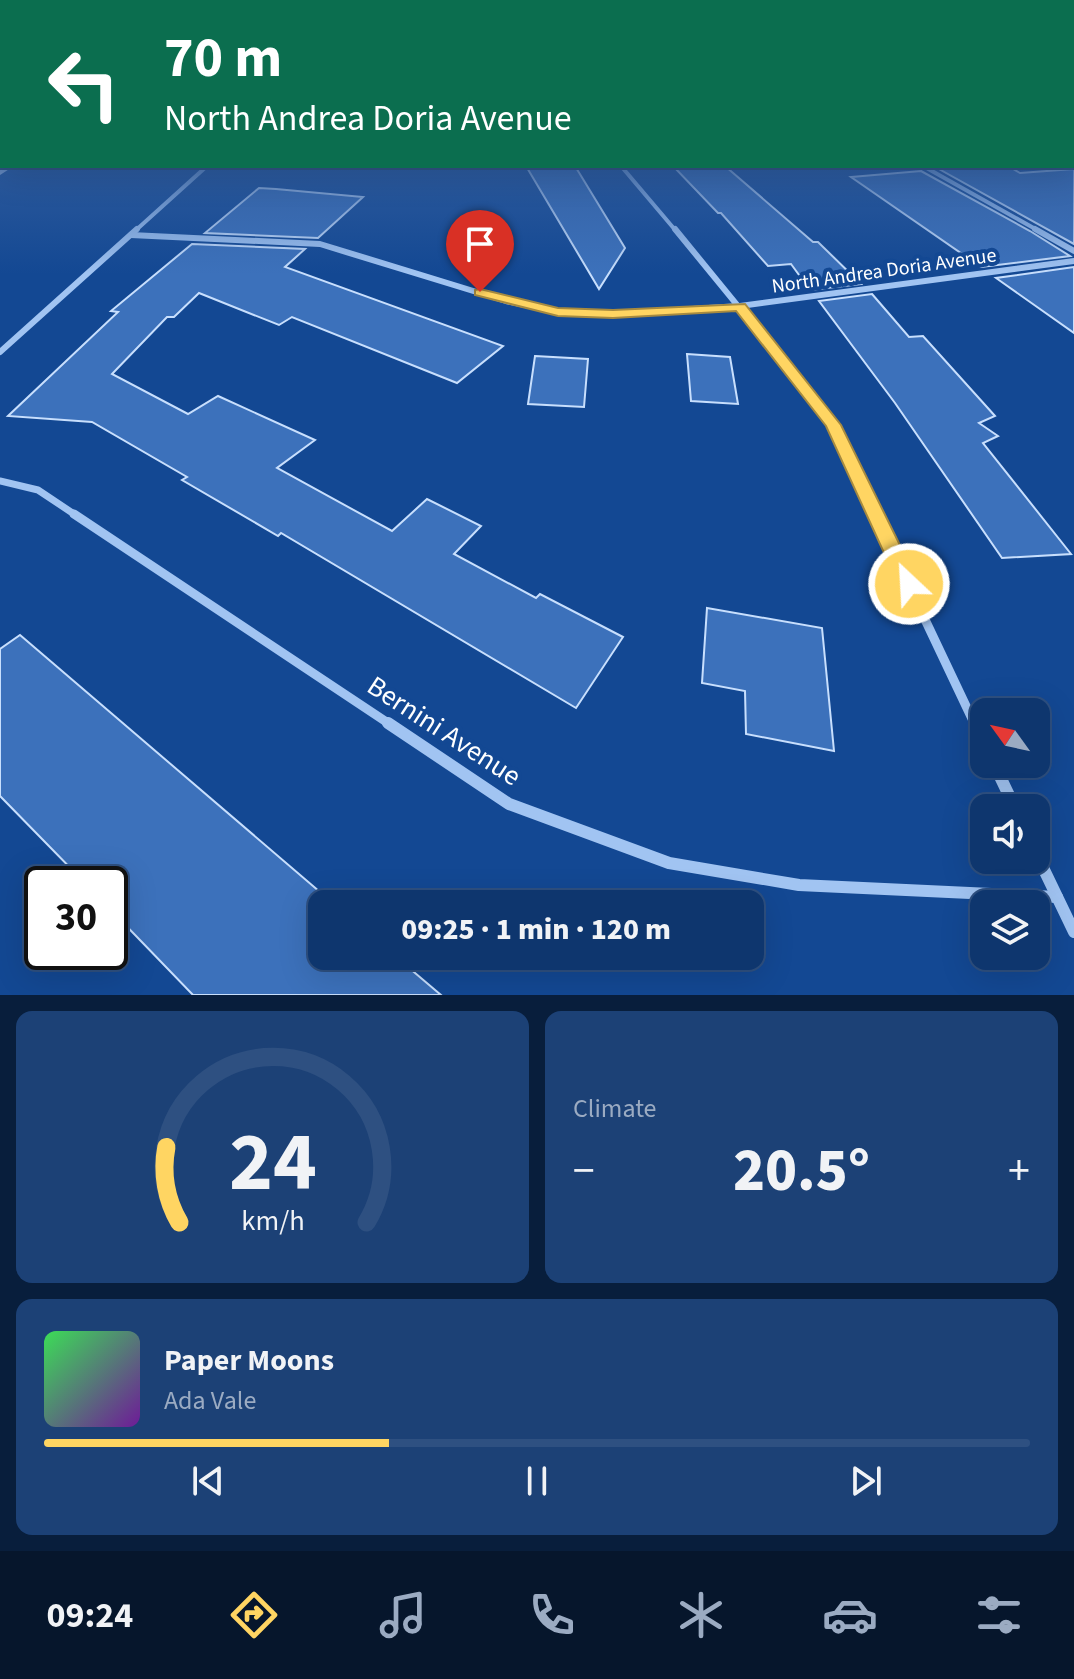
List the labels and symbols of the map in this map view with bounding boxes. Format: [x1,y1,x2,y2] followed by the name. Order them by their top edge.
[446,210,514,292] pin
[770,241,998,301] street label: North Andrea Doria Avenue
[867,542,951,626] position arrow
[359,666,529,796] street label: Bernini Avenue
[970,698,1050,778] north arrow
[24,866,128,970] speed limit sign: 30

